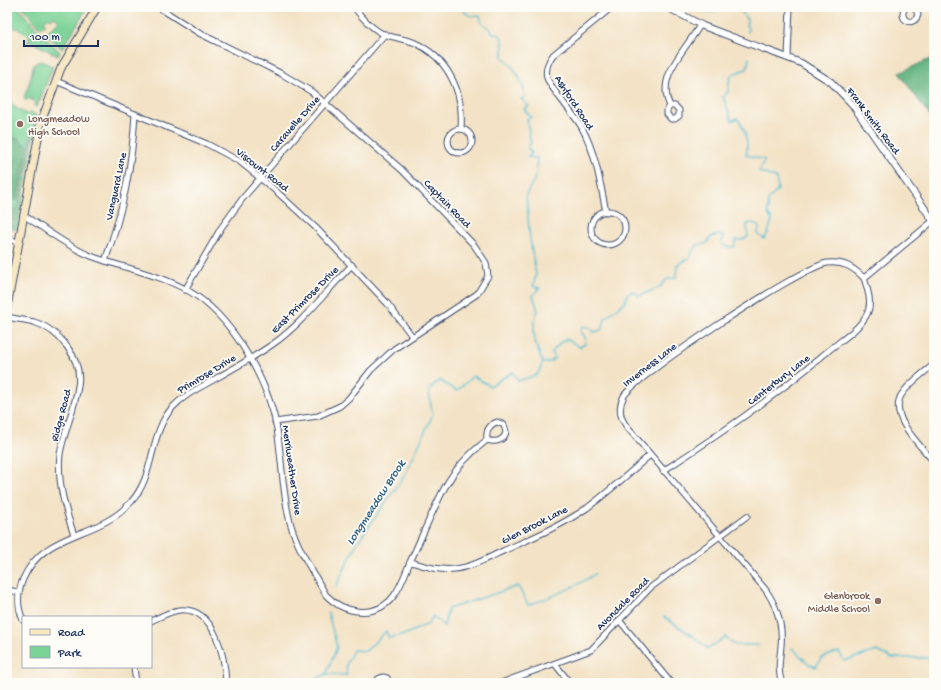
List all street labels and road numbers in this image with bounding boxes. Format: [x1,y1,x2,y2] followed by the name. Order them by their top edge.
[551,73,597,134] street label: Ashford Road
[843,85,902,158] street label: Frank Smith Road
[268,94,323,155] street label: Caravelle Drive
[232,146,292,196] street label: Viscount Road
[104,151,130,222] street label: Vanguard Lane
[421,178,474,232] street label: Captain Road
[269,264,342,337] street label: East Primrose Drive
[621,341,680,390] street label: Inverness Lane
[175,352,239,397] street label: Primrose Drive
[746,352,813,408] street label: Canterbury Lane
[49,387,75,443] street label: Ridge Road
[279,425,303,516] street label: Merriweather Drive
[500,504,570,548] street label: Glen Brook Lane
[595,574,653,633] street label: Avondale Road

